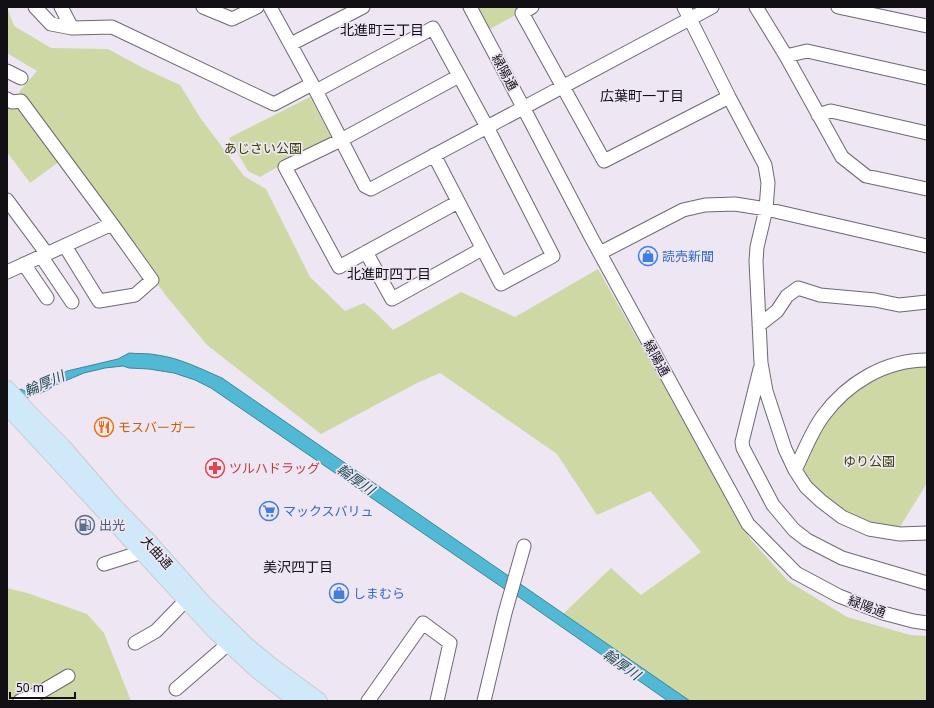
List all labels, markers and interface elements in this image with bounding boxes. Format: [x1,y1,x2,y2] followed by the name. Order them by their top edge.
[340,20,424,39] district label: 北進町三丁目
[488,51,522,93] street label: 緑陽通
[600,86,684,105] district label: 広葉町一丁目
[224,139,302,157] park label: あじさい公園
[637,245,659,267] shop icon: 読売新聞
[662,247,714,265] place label: 読売新聞
[347,264,431,283] district label: 北進町四丁目
[640,337,674,379] street label: 緑陽通
[21,365,69,400] water label: 輪厚川
[93,416,115,438] restaurant icon: モスバーガー
[118,418,196,436] place label: モスバーガー
[843,452,895,470] park label: ゆり公園
[204,457,226,479] pharmacy icon: ツルハドラッグ
[229,459,320,477] place label: ツルハドラッグ
[333,459,380,500] water label: 輪厚川
[258,500,280,522] supermarket icon: マックスバリュ
[283,502,374,520] place label: マックスバリュ
[74,514,96,536] fuel station icon: 出光
[99,516,125,534] place label: 出光
[137,531,177,573] street label: 大曲通
[263,557,333,576] district label: 美沢四丁目
[328,582,350,604] shop icon: しまむら
[353,584,405,602] place label: しまむら
[846,591,888,621] street label: 緑陽通
[599,644,646,685] water label: 輪厚川
[10,674,75,700] scale bar
[16,679,44,696] text: 50 m

